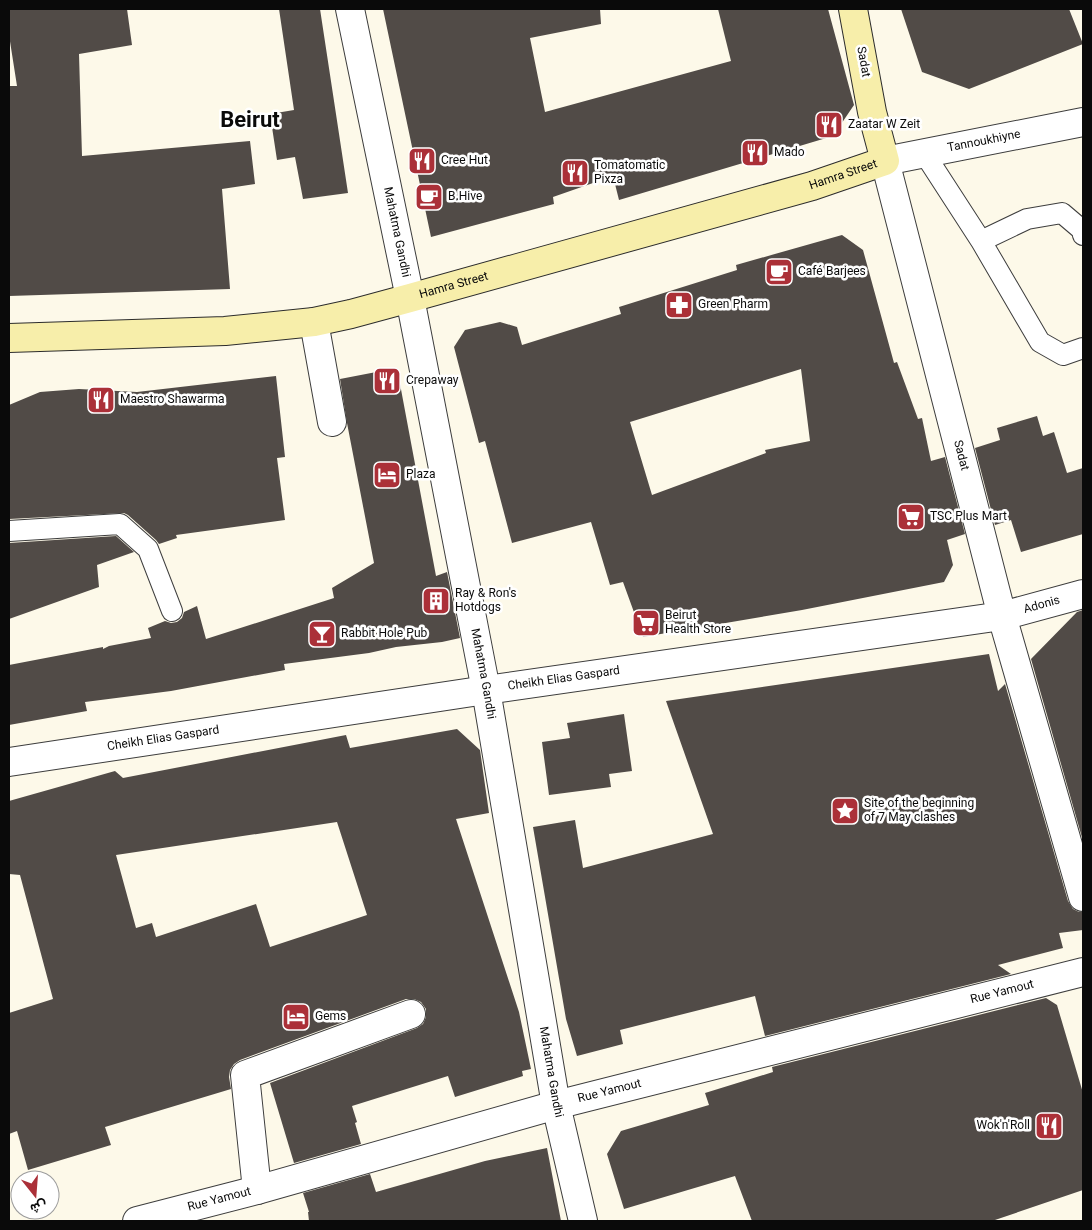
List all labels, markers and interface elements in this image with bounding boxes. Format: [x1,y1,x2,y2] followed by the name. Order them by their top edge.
[851,45,875,79] street label: Sadat
[220,104,280,139] district label: Beirut
[814,110,844,140] restaurant icon: Zaatar W Zeit
[848,116,920,134] place label: Zaatar W Zeit
[946,125,1022,157] street label: Tannoukhiyne
[740,138,770,168] restaurant icon: Mado
[774,144,805,162] place label: Mado
[407,146,437,176] restaurant icon: Cree Hut
[441,152,488,170] place label: Cree Hut
[807,155,880,195] street label: Hamra Street
[594,157,665,189] place label: Tomatomatic Pixza
[560,158,590,188] restaurant icon: Tomatomatic Pixza
[414,182,444,212] cafe icon: B.Hive
[378,185,415,279] street label: Mahatma Gandhi
[448,188,482,206] place label: B.Hive
[764,257,794,287] cafe icon: Café Barjees
[798,263,866,281] place label: Café Barjees
[417,268,490,304] street label: Hamra Street
[664,290,694,320] pharmacy icon: Green Pharm
[698,296,768,314] place label: Green Pharm
[372,366,402,396] restaurant icon: Crepaway
[406,372,459,390] place label: Crepaway
[86,385,116,415] restaurant icon: Maestro Shawarma
[120,391,224,409] place label: Maestro Shawarma
[948,438,973,473] street label: Sadat
[372,460,402,490] hotel icon: Plaza
[406,466,436,484] place label: Plaza
[896,502,926,532] supermarket icon: TSC Plus Mart
[930,508,1007,526] place label: TSC Plus Mart
[455,585,517,617] place label: Ray & Ron's Hotdogs
[421,586,451,616] building icon: Ray & Ron's Hotdogs
[1022,592,1062,619] street label: Adonis
[665,607,731,639] place label: Beirut Health Store
[631,608,661,638] supermarket icon: Beirut Health Store
[307,619,337,649] bar icon: Rabbit Hole Pub
[341,625,428,643] place label: Rabbit Hole Pub
[465,627,500,721] street label: Mahatma Gandhi
[506,662,621,696] street label: Cheikh Elias Gaspard
[106,721,221,756] street label: Cheikh Elias Gaspard
[864,795,974,827] place label: Site of the beginning of 7 May clashes
[830,796,860,826] place icon: Site of the beginning of 7 May clashes
[969,976,1036,1009] street label: Rue Yamout
[281,1002,311,1032] hotel icon: Gems
[315,1008,346,1026] place label: Gems
[534,1025,568,1119] street label: Mahatma Gandhi
[576,1075,643,1108] street label: Rue Yamout
[1034,1111,1064,1141] restaurant icon: Wok'n'Roll
[976,1117,1030,1135] place label: Wok'n'Roll
[10,1170,60,1220] north arrow
[186,1183,253,1217] street label: Rue Yamout
[27,1193,49,1219] text: ش

